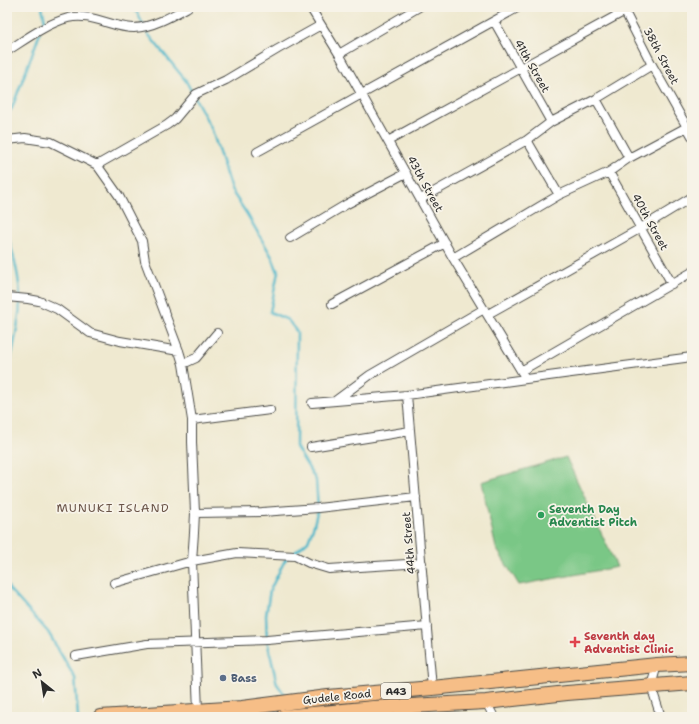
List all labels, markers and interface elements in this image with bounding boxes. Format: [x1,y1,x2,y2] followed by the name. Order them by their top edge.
[640,25,682,87] street label: 38th Street
[511,37,553,96] street label: 41th Street
[403,153,447,215] street label: 43th Street
[628,191,672,253] street label: 40th Street
[56,500,170,516] district label: MUNUKI ISLAND
[549,502,638,530] place label: Seventh Day Adventist Pitch
[536,510,546,520] marker: Seventh Day Adventist Pitch
[399,511,419,575] street label: 44th Street
[584,629,674,657] place label: Seventh day Adventist Clinic
[569,636,581,648] marker: Seventh day Adventist Clinic
[22,662,62,702] north arrow
[30,665,45,682] text: N
[231,671,257,686] place label: Bass
[218,673,228,683] marker: Bass
[381,683,411,699] road number: A43
[302,686,372,708] street label: Gudele Road

